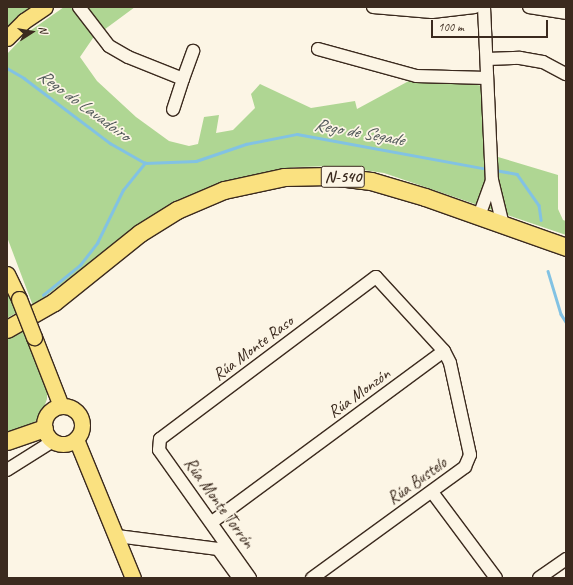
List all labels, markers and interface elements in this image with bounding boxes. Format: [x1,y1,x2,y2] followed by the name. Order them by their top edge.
[12,12,52,52] north arrow
[433,12,550,38] scale bar
[438,19,464,35] text: 100 m
[36,25,51,34] text: N
[34,64,134,146] water label: Rego do Lavadoiro
[313,114,405,150] water label: Rego de Segade
[320,163,366,191] road number: N-540
[208,311,298,385] street label: Rúa Monte Raso
[324,364,394,422] street label: Rúa Monzón
[384,453,450,509] street label: Rúa Bustelo
[180,454,258,552] street label: Rúa Monte Torrón

